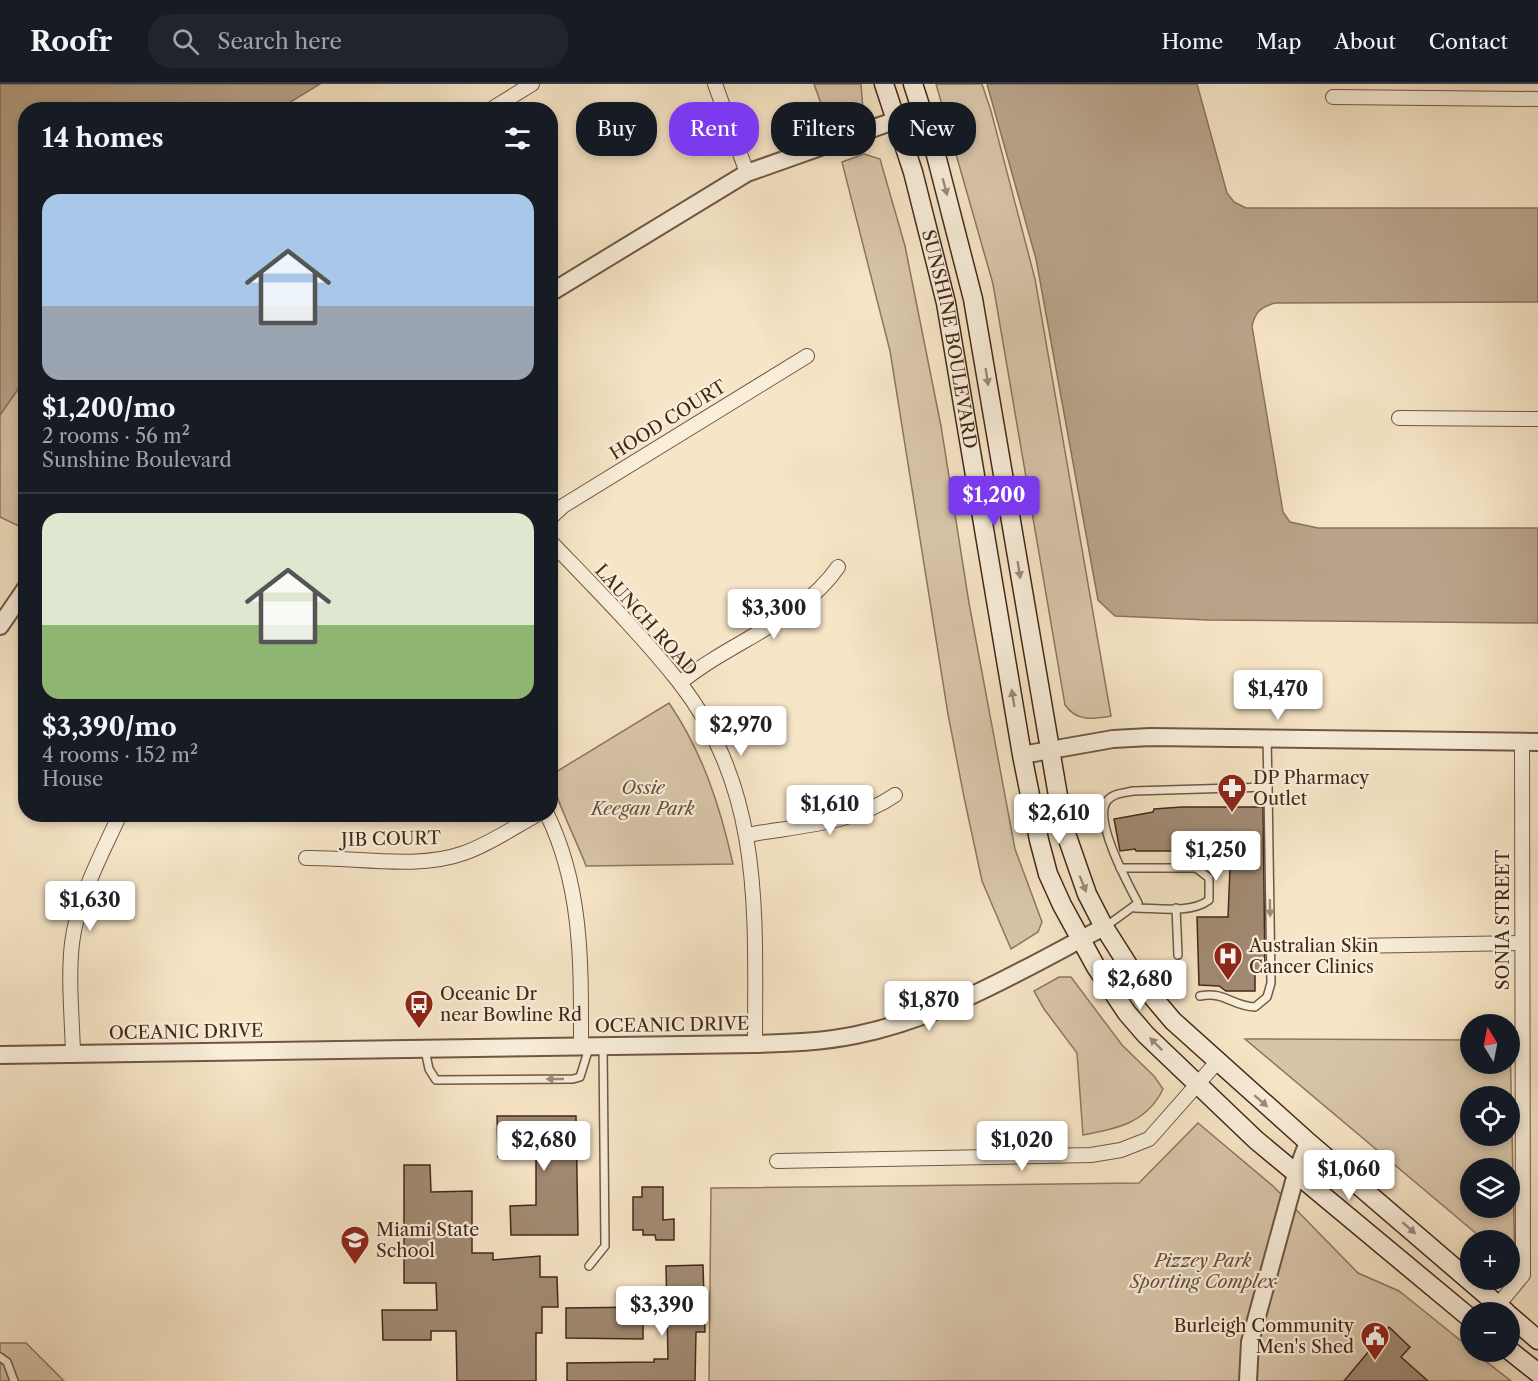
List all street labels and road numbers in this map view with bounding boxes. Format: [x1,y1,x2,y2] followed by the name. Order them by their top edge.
[917,227,981,450] street label: SUNSHINE BOULEVARD
[606,375,731,465] street label: HOOD COURT
[590,560,702,680] street label: LAUNCH ROAD
[338,827,442,851] street label: JIB COURT
[1492,849,1514,990] street label: SONIA STREET
[595,1013,749,1037] street label: OCEANIC DRIVE
[109,1020,263,1044] street label: OCEANIC DRIVE

